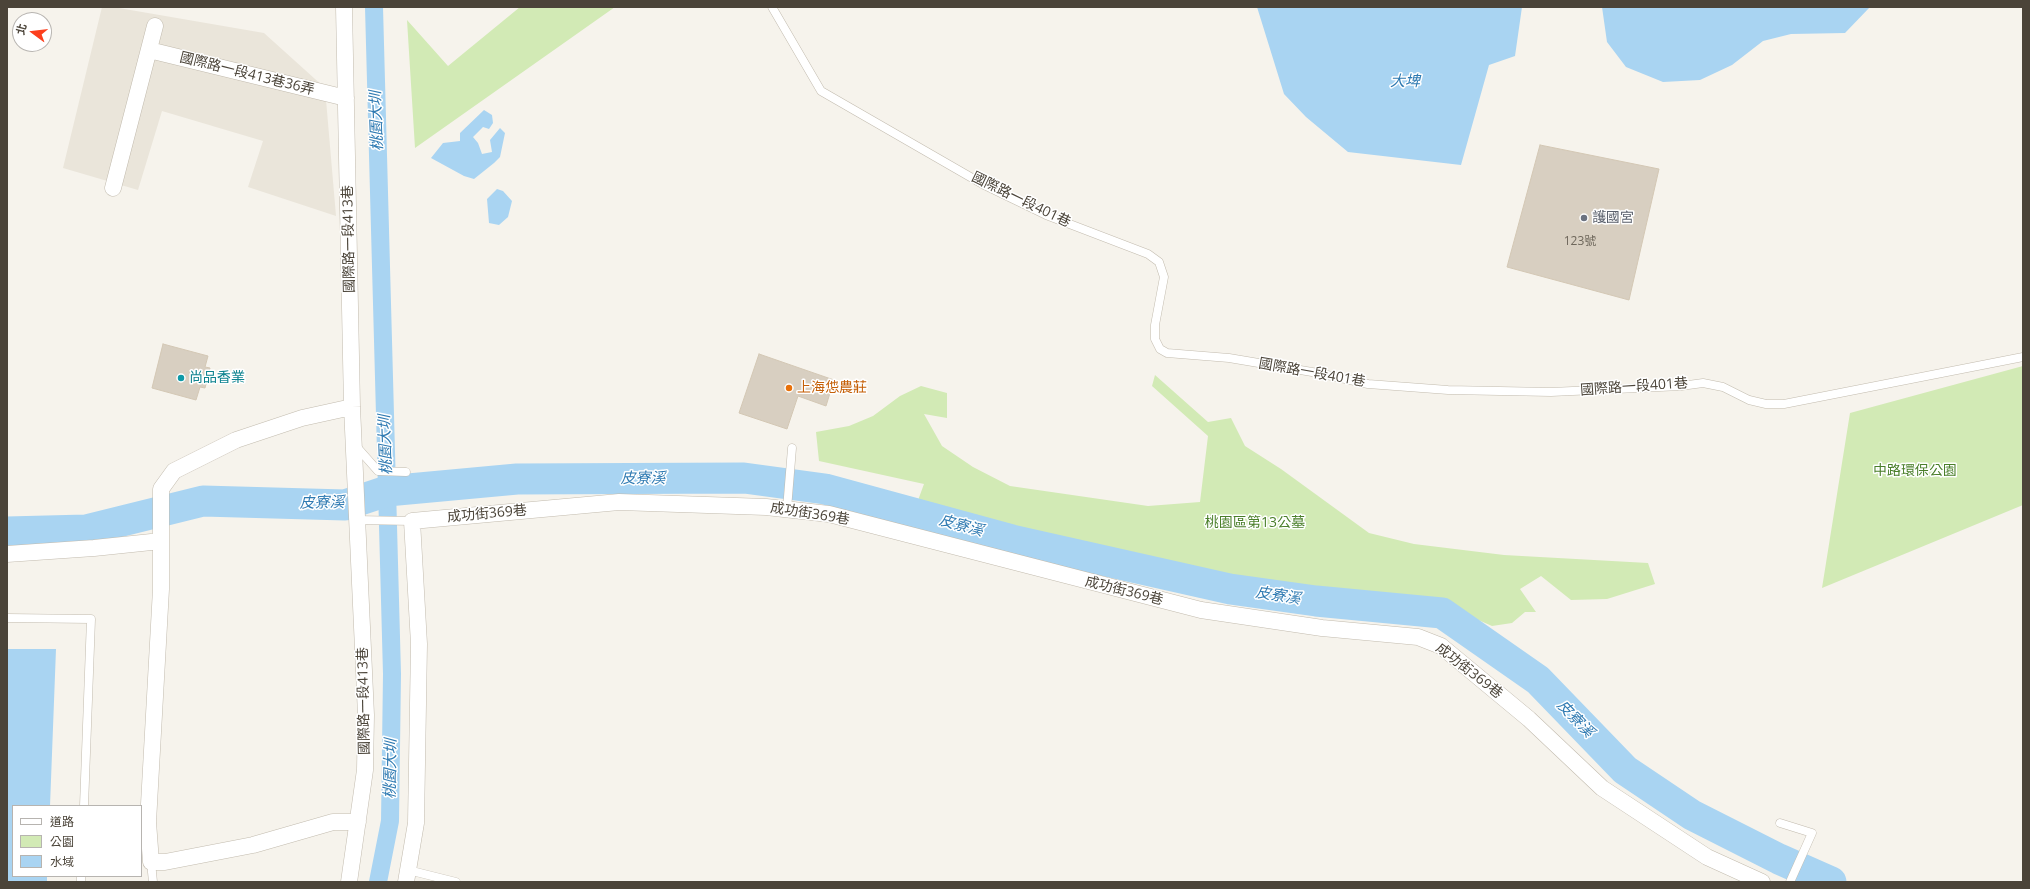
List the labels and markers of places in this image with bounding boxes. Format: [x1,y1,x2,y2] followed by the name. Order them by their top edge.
[1592,210,1634,226] place label: 護國宮
[1579,213,1589,223] marker: 護國宮
[189,370,245,386] place label: 尚品香業
[176,373,186,383] marker: 尚品香業
[797,380,867,396] place label: 上海怹農莊
[784,383,794,393] marker: 上海怹農莊

